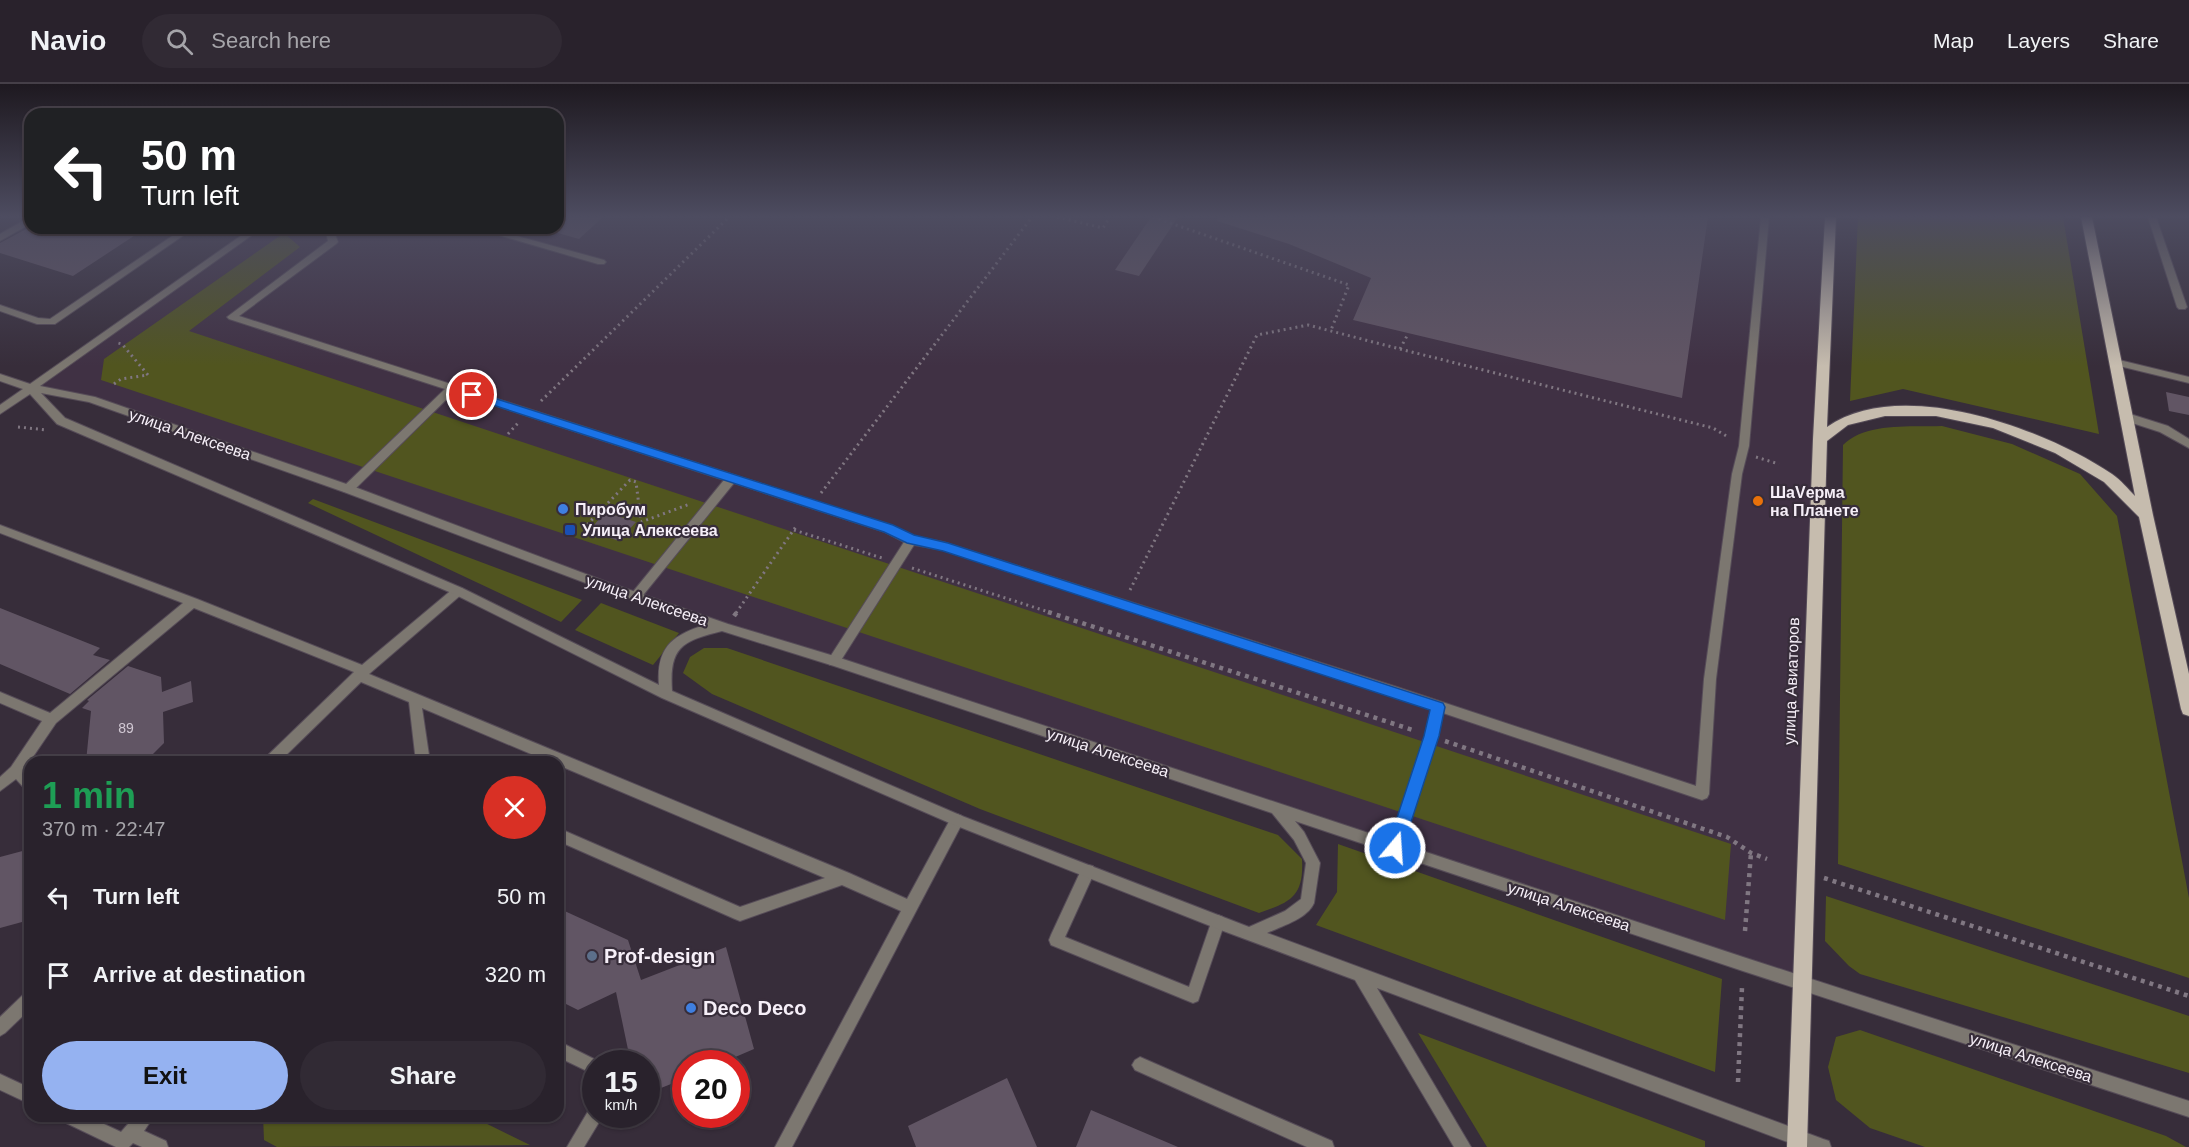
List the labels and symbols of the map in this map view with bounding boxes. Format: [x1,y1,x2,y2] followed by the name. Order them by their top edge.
[446,369,497,420] pin
[127,406,253,463] street label: улица Алексеева
[1770,484,1859,519] place label: ШаVерма на Планете
[1751,494,1765,508] marker: ШаVерма на Планете
[575,501,646,518] place label: Пиробум
[556,502,570,516] marker: Пиробум
[582,522,718,539] place label: Улица Алексеева
[563,523,577,537] marker: Улица Алексеева
[584,572,710,629] street label: улица Алексеева
[1781,617,1802,745] street label: улица Авиаторов
[118,720,134,736] house number: 89
[1045,725,1171,780] street label: улица Алексеева
[1363,816,1427,880] position arrow
[1506,879,1632,934] street label: улица Алексеева
[604,945,715,967] place label: Prof-design
[585,949,599,963] marker: Prof-design
[703,997,806,1019] place label: Deco Deco
[684,1001,698,1015] marker: Deco Deco
[1968,1030,2094,1085] street label: улица Алексеева
[672,1050,750,1128] speed limit sign: 20

